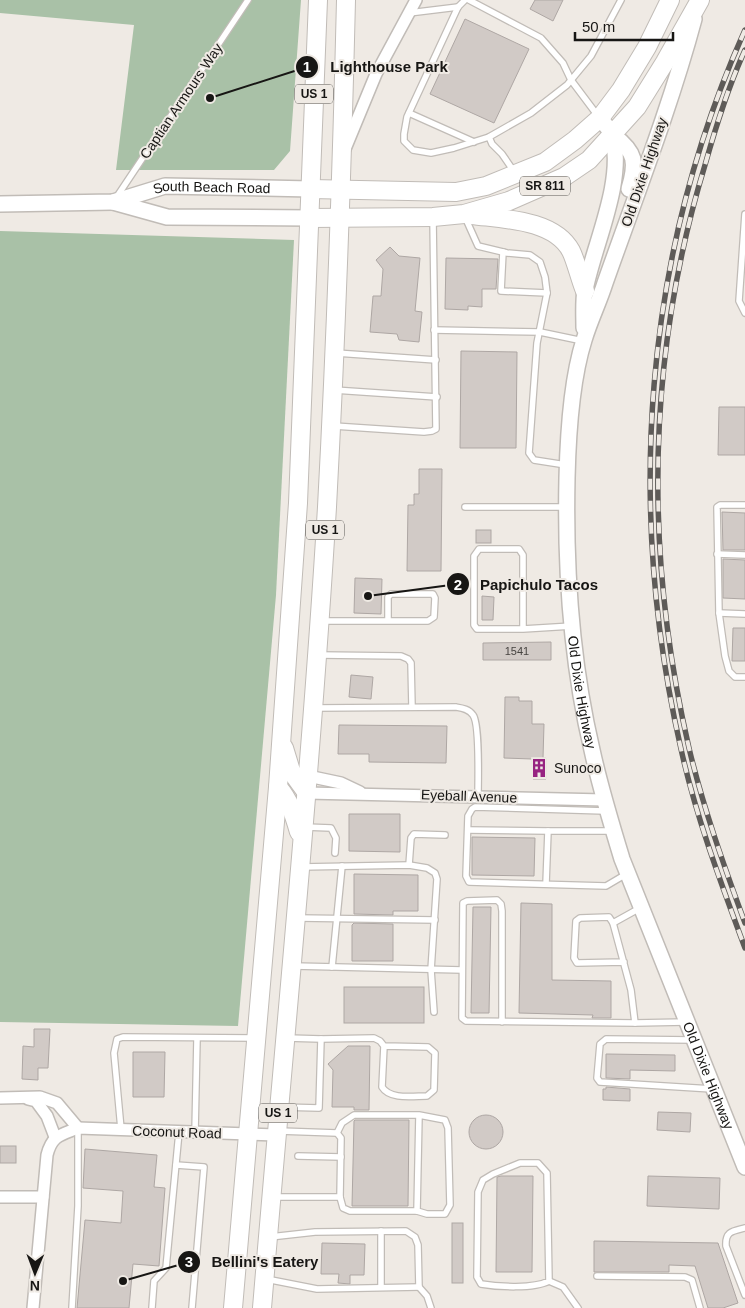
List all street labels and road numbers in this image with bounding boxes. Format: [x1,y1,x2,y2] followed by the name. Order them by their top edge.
[136,40,226,162] street label: Captian Armours Way
[295,85,333,104] road number: US 1
[618,115,670,229] street label: Old Dixie Highway
[520,177,570,196] road number: SR 811
[151,178,271,197] street label: South Beach Road
[306,520,344,540] road number: US 1
[565,635,599,750] street label: Old Dixie Highway
[421,786,518,806] street label: Eyeball Avenue
[680,1019,737,1132] street label: Old Dixie Highway
[259,1104,297,1122] road number: US 1
[132,1122,222,1142] street label: Coconut Road

